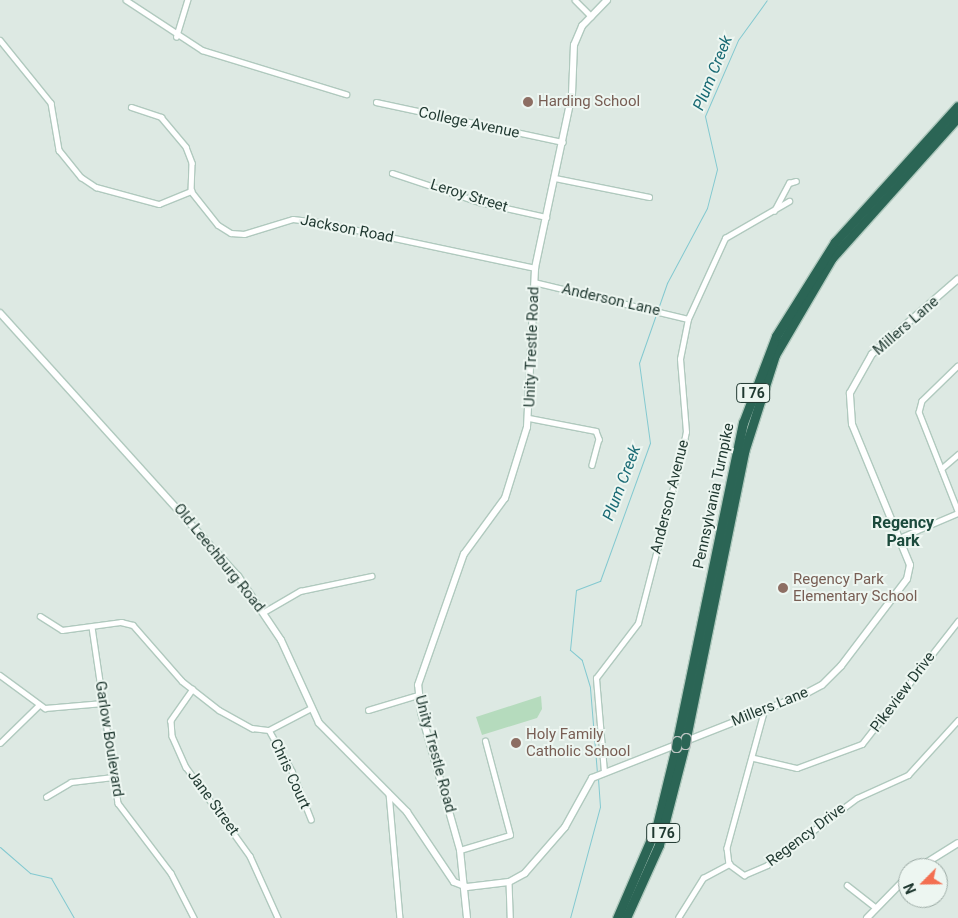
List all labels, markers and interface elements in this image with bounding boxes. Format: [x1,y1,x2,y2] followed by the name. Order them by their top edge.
[689,33,737,113] water label: Plum Creek
[538,93,640,111] place label: Harding School
[522,96,534,108] marker: Harding School
[417,104,521,142] street label: College Avenue
[428,176,510,216] street label: Leroy Street
[299,211,395,247] street label: Jackson Road
[560,280,662,320] street label: Anderson Lane
[521,286,543,408] street label: Unity Trestle Road
[870,293,942,359] street label: Millers Lane
[736,382,770,404] road number: I 76
[690,421,738,571] street label: Pennsylvania Turnpike
[647,438,693,556] street label: Anderson Avenue
[599,443,645,523] water label: Plum Creek
[170,500,268,616] street label: Old Leechburg Road
[872,513,934,551] district label: Regency Park
[793,570,917,605] place label: Regency Park Elementary School
[777,582,789,594] marker: Regency Park Elementary School
[867,648,939,736] street label: Pikeview Drive
[91,680,127,798] street label: Garlow Boulevard
[729,683,811,731] street label: Millers Lane
[411,693,459,815] street label: Unity Trestle Road
[526,725,630,760] place label: Holy Family Catholic School
[266,736,314,812] street label: Chris Court
[510,737,522,749] marker: Holy Family Catholic School
[183,767,243,839] street label: Jane Street
[763,799,849,871] street label: Regency Drive
[646,821,680,844] road number: I 76
[898,858,948,908] north arrow
[901,881,919,896] text: N

